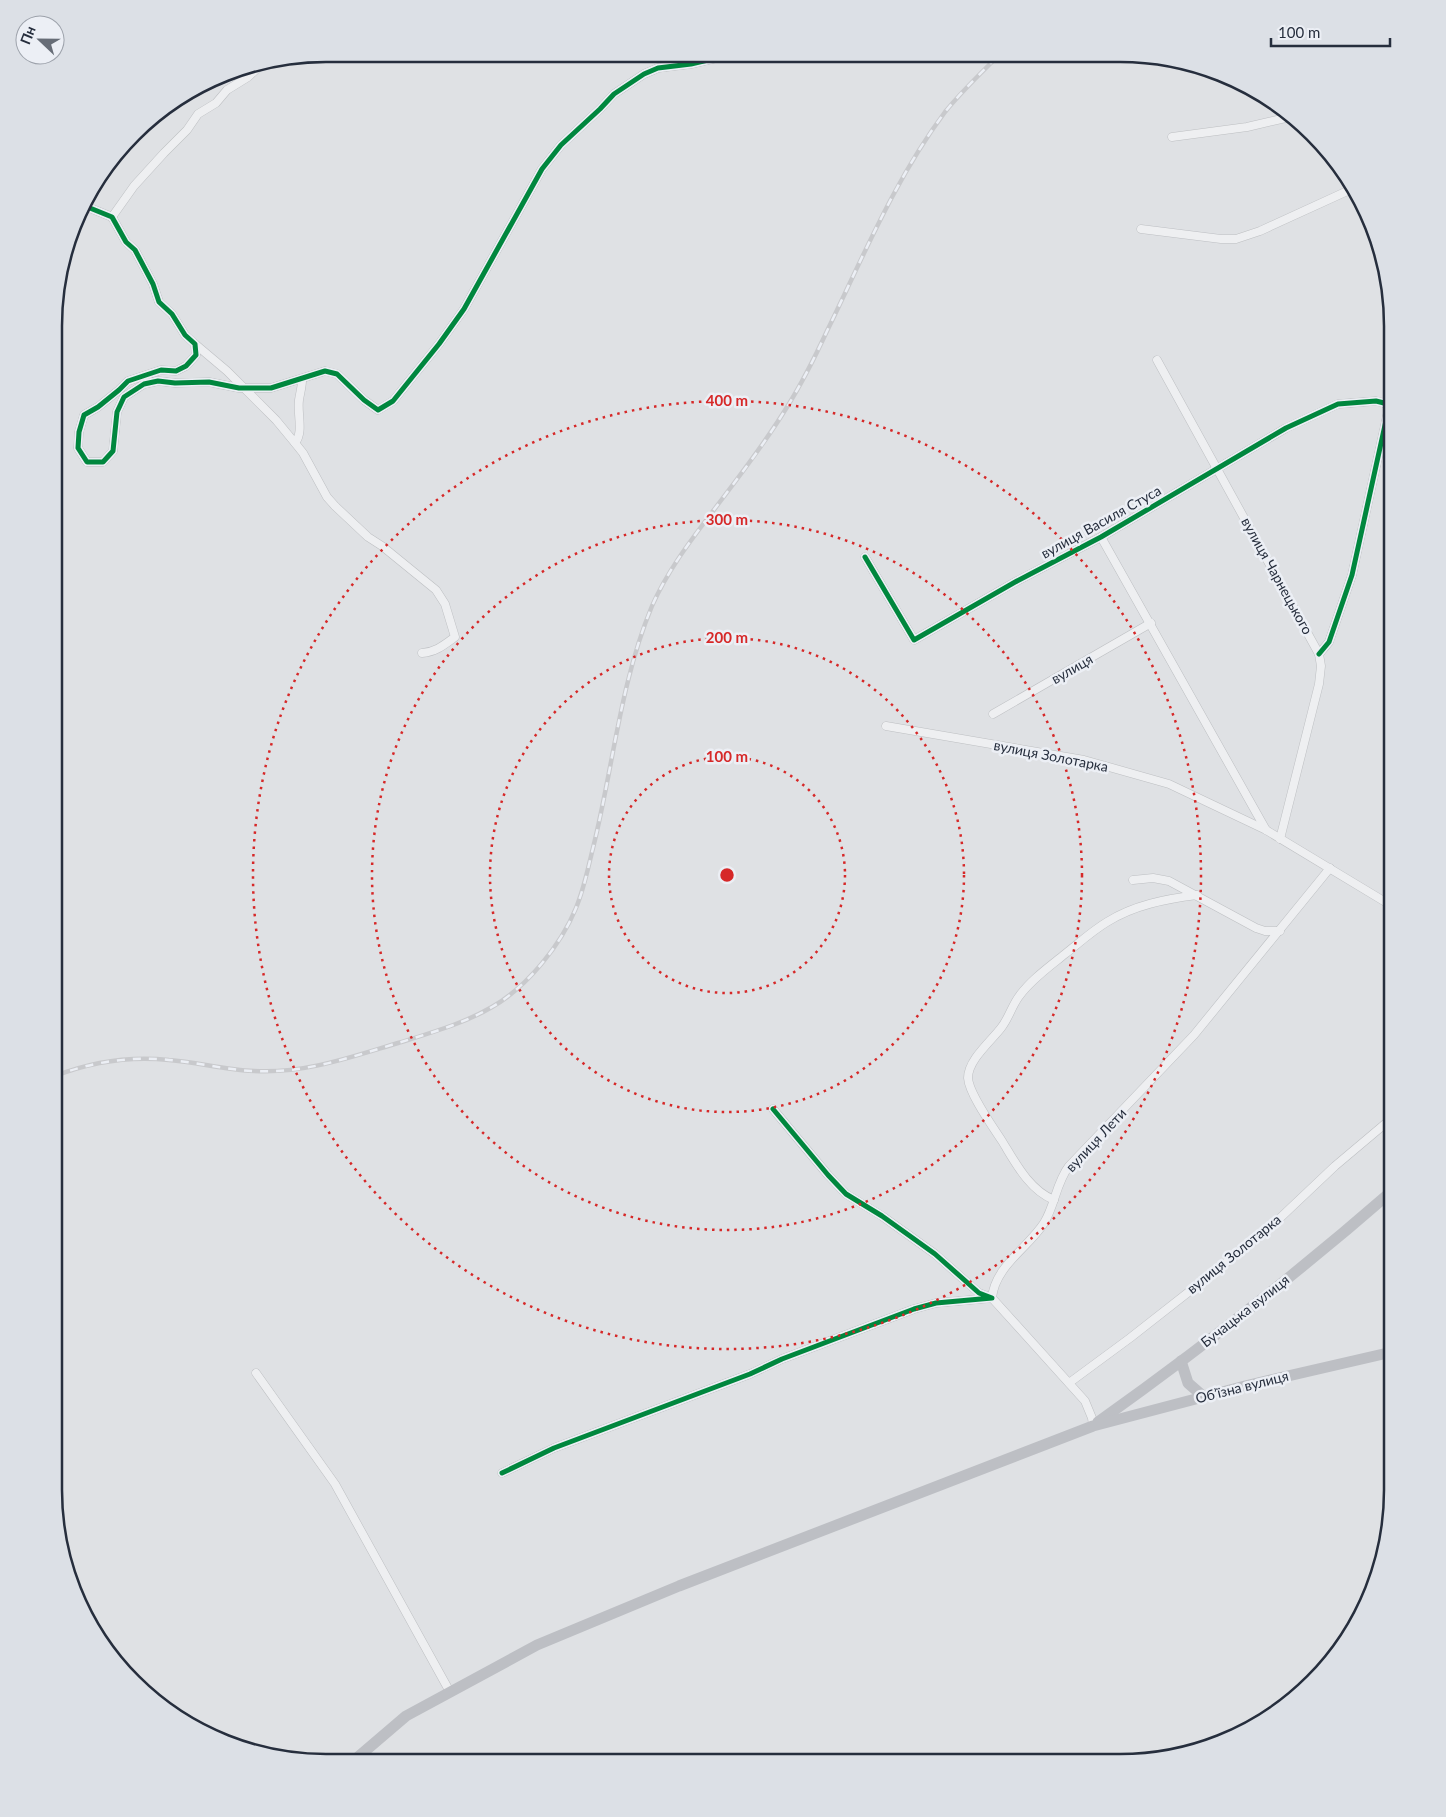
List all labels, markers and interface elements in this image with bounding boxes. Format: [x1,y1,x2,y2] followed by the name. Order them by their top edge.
[15,15,65,65] north arrow
[1271,15,1390,47] scale bar
[16,23,39,47] text: Пн
[1278,23,1320,41] text: 100 m
[706,391,748,409] text: 400 m
[1038,481,1164,562] street label: вулиця Василя Стуса
[706,510,748,528] text: 300 m
[1238,514,1317,637] street label: вулиця Чарнецького
[706,628,748,646] text: 200 m
[1048,650,1095,687] street label: вулиця
[993,736,1110,775] street label: вулиця Золотарка
[706,747,748,765] text: 100 m
[718,866,736,884] centre of rings
[1062,1104,1129,1175] street label: вулиця Лети
[1183,1210,1284,1297] street label: вулиця Золотарка
[1197,1271,1292,1350] street label: Бучацька вулиця
[1194,1367,1290,1406] street label: Обʼїзна вулиця

